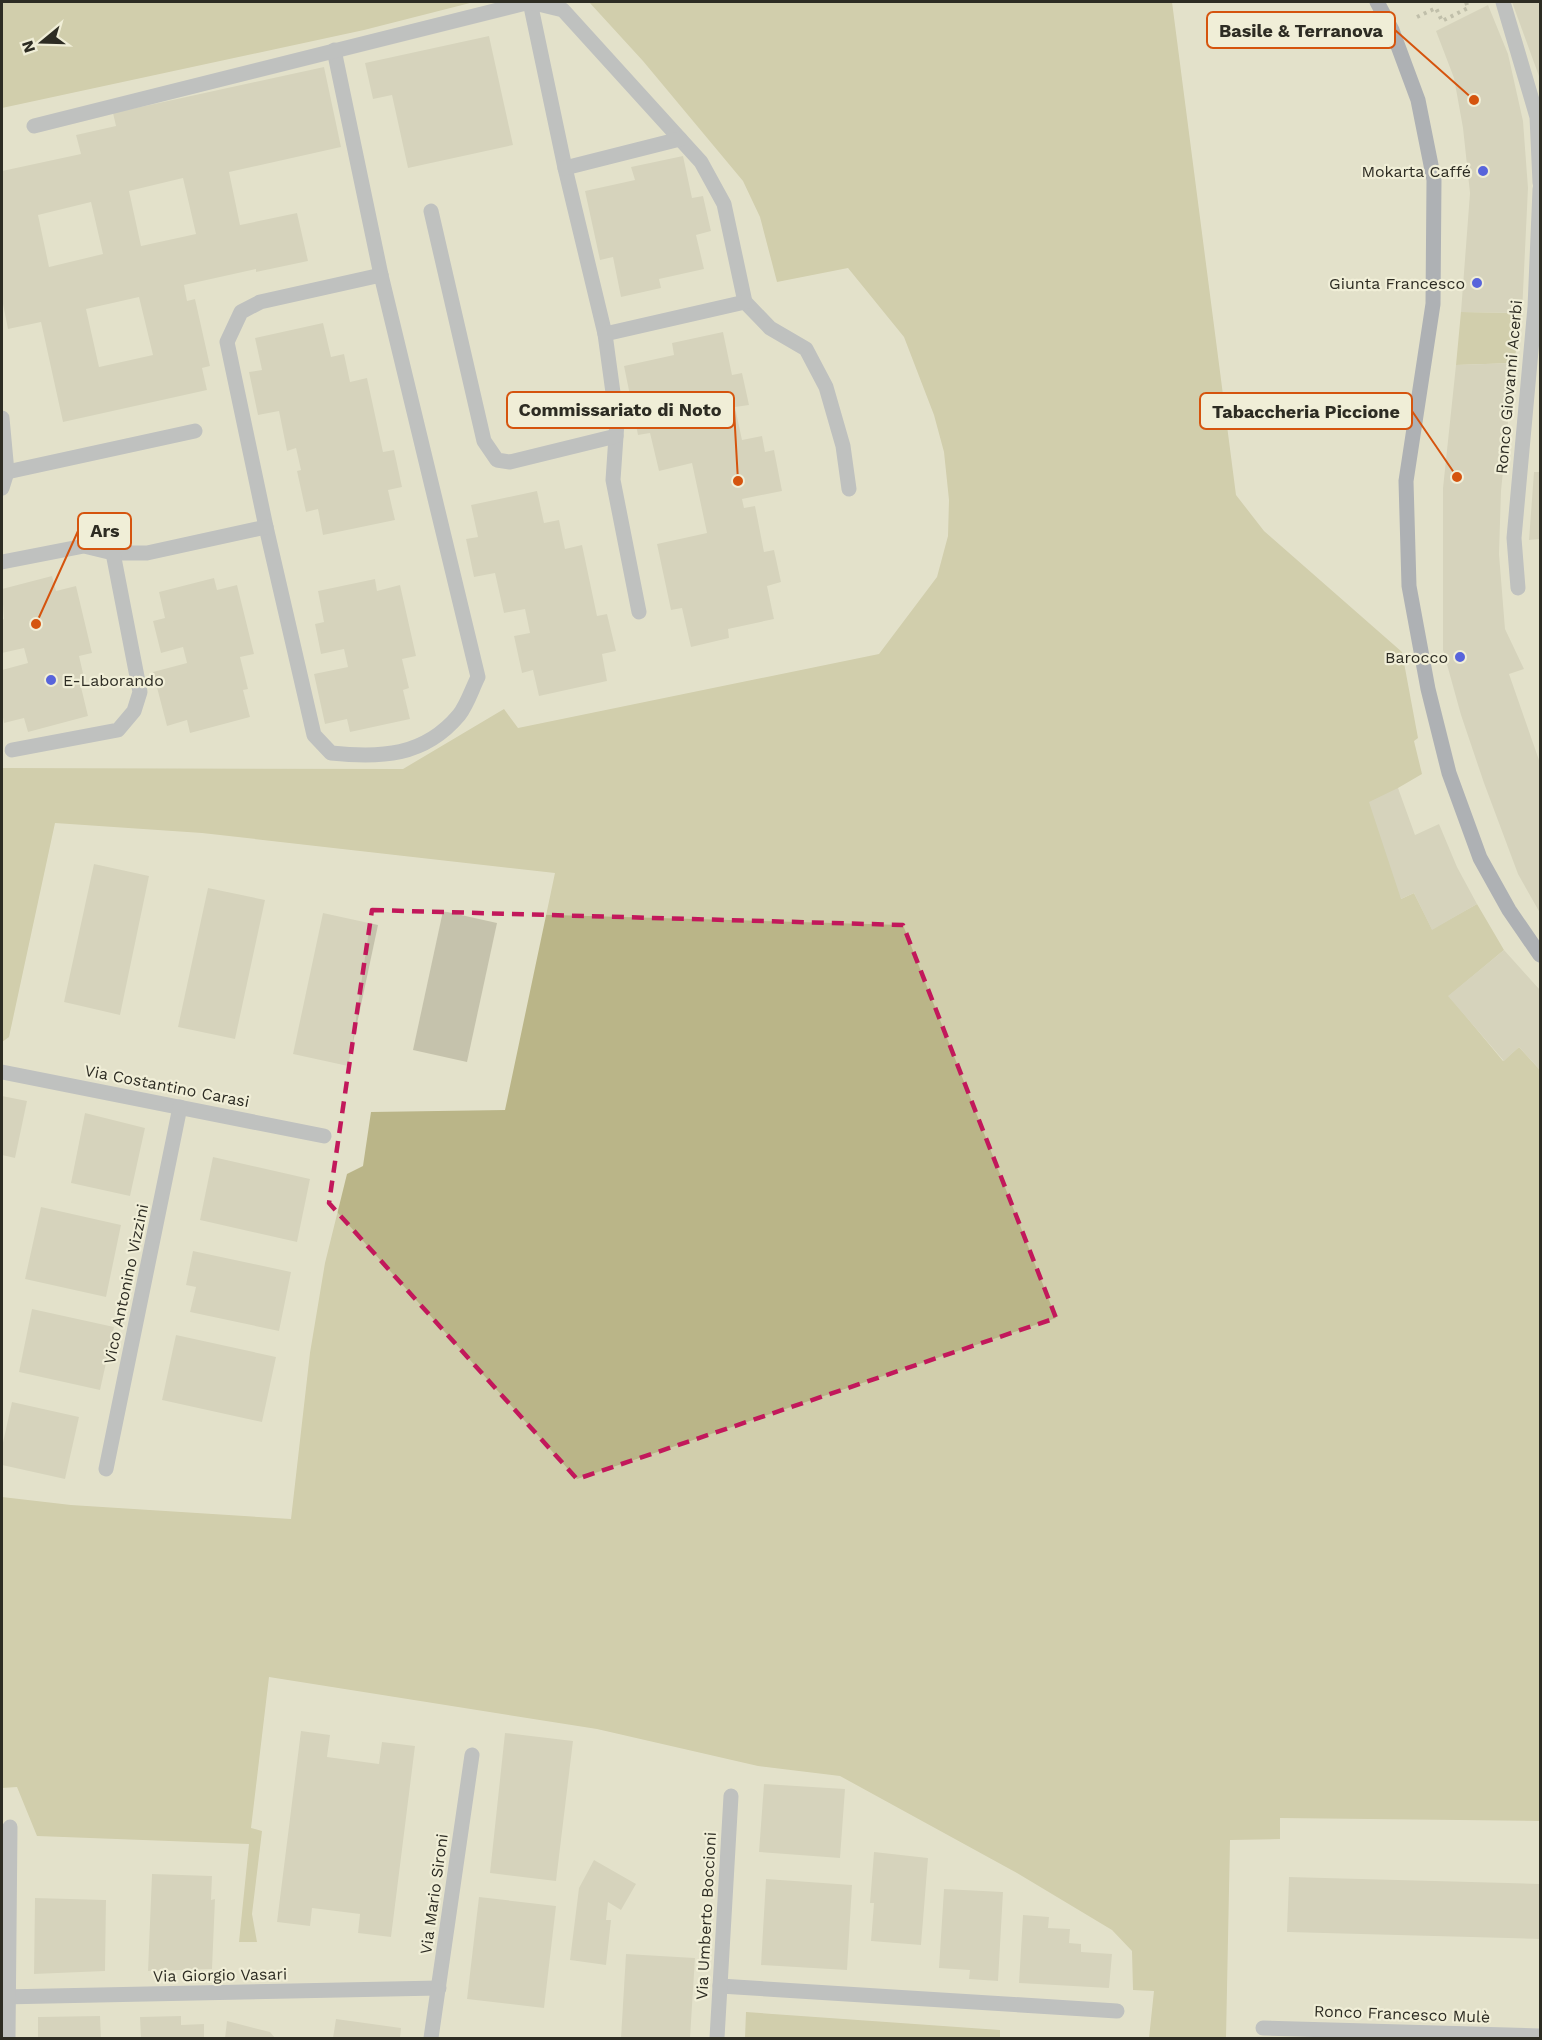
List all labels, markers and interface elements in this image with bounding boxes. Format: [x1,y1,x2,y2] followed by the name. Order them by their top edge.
[12,12,72,72] north arrow
[1207,12,1395,48] callout: Basile & Terranova
[1219,20,1384,41] text: Basile & Terranova
[17,38,39,55] text: N
[1361,162,1471,181] place label: Mokarta Caffé
[1476,164,1490,178] marker: Mokarta Caffé
[1329,274,1465,293] place label: Giunta Francesco
[1470,276,1484,290] marker: Giunta Francesco
[1492,299,1526,475] street label: Ronco Giovanni Acerbi
[507,392,734,428] callout: Commissariato di Noto
[1200,393,1412,429] callout: Tabaccheria Piccione
[519,399,722,420] text: Commissariato di Noto
[1212,401,1400,422] text: Tabaccheria Piccione
[78,513,131,549] callout: Ars
[90,520,120,541] text: Ars
[1385,648,1448,667] place label: Barocco
[1453,650,1467,664] marker: Barocco
[63,671,164,690] place label: E-Laborando
[44,673,58,687] marker: E-Laborando
[83,1061,251,1111] street label: Via Costantino Carasi
[100,1202,152,1366] street label: Vico Antonino Vizzini
[692,1831,720,2001] street label: Via Umberto Boccioni
[416,1832,452,1956] street label: Via Mario Sironi
[153,1964,287,1986] street label: Via Giorgio Vasari
[1314,2001,1490,2027] street label: Ronco Francesco Mulè

